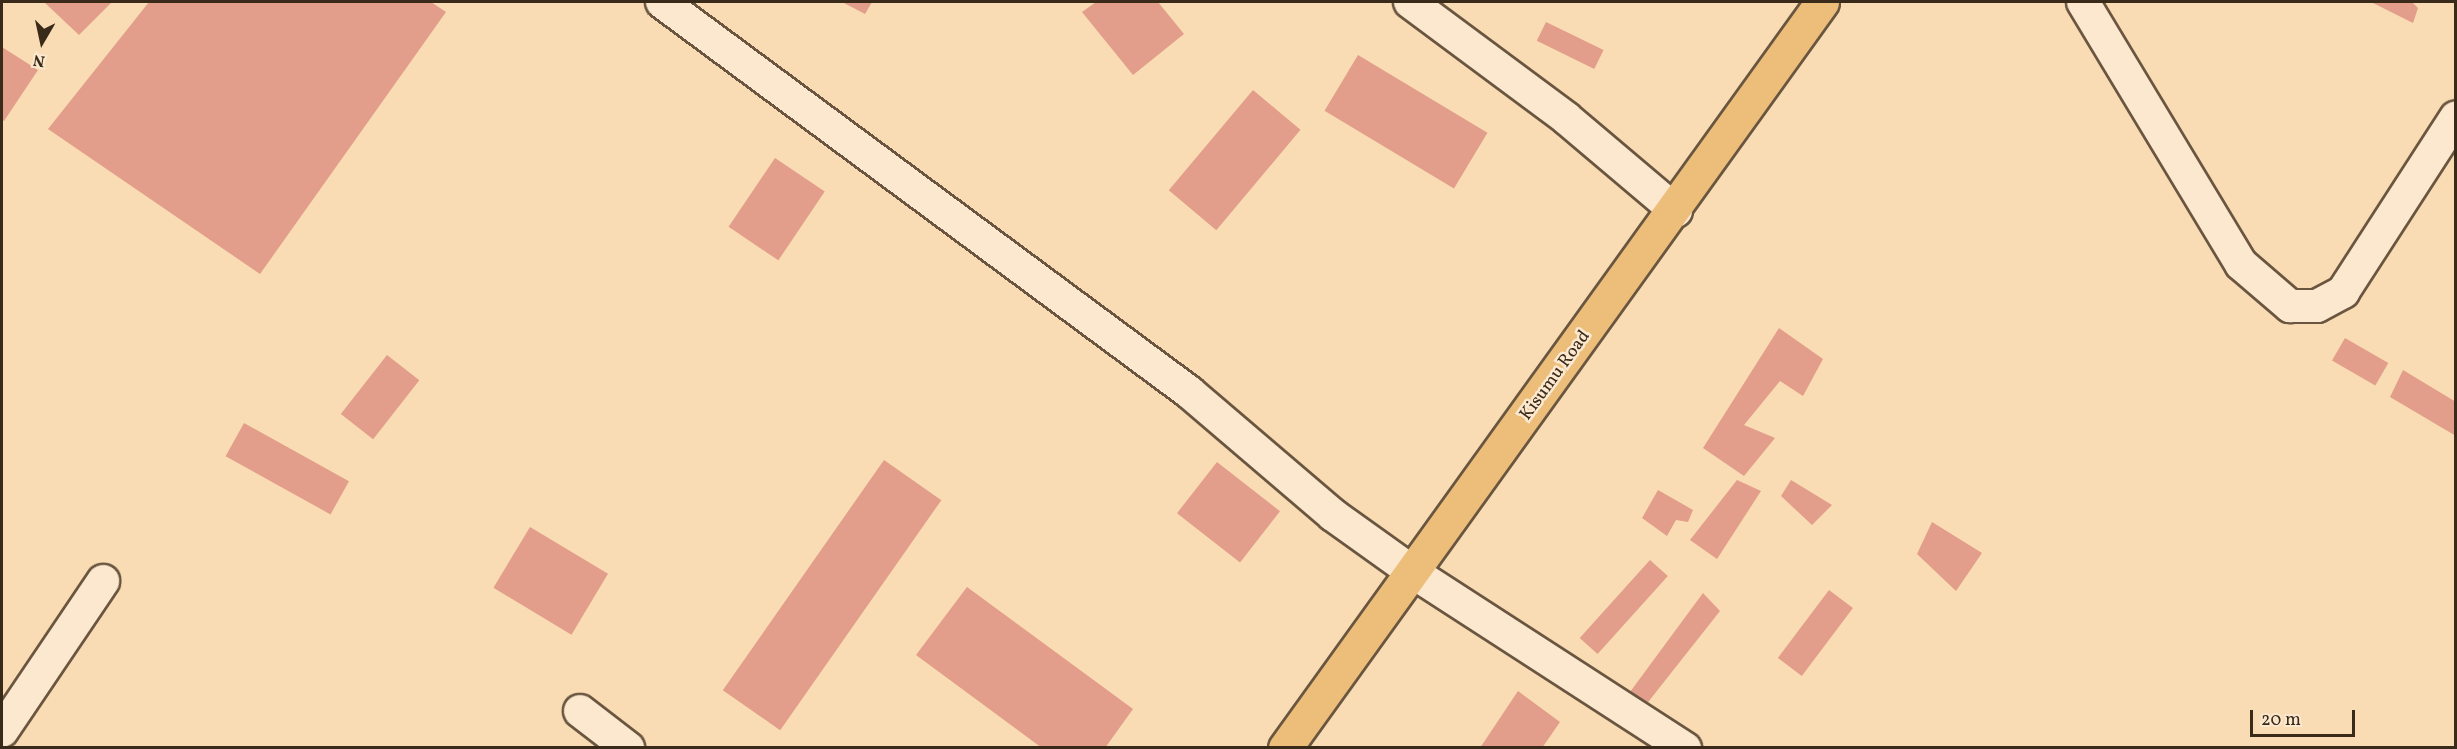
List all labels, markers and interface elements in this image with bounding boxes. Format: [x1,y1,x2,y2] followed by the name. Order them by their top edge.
[12,12,72,72] north arrow
[32,48,47,72] text: N
[1516,327,1596,425] street label: Kisumu Road
[2253,698,2358,736] scale bar
[2261,708,2301,733] text: 20 m

